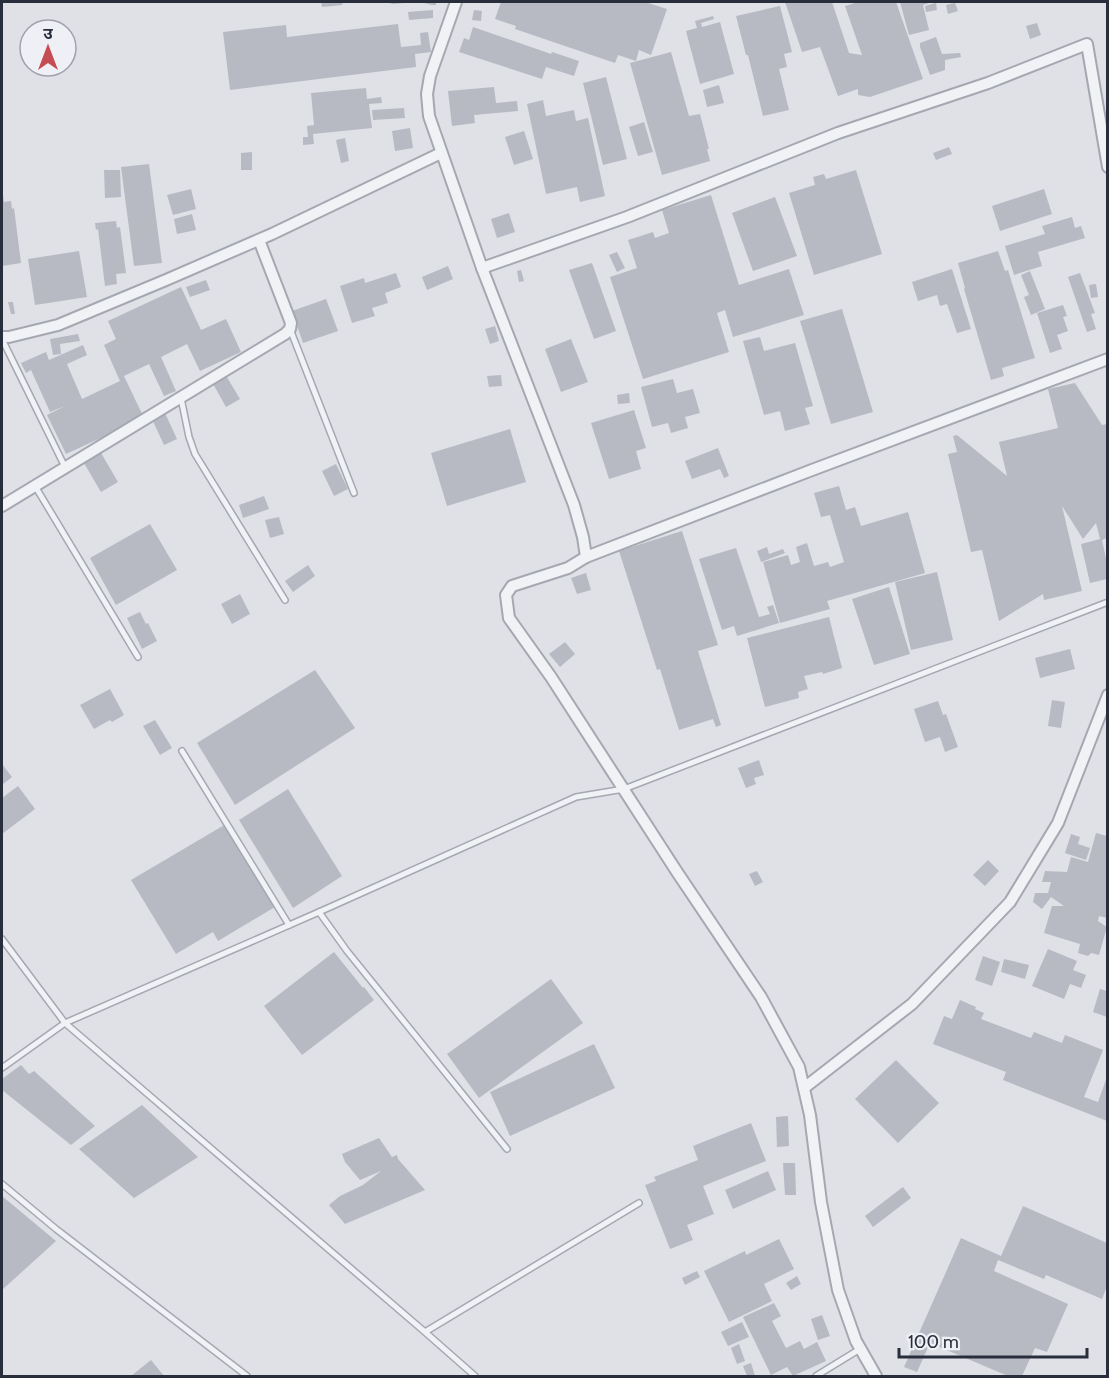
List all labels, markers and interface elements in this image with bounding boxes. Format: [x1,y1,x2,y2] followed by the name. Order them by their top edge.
[18,18,78,78] north arrow
[43,24,53,43] text: उ
[899,1321,1086,1359] scale bar
[908,1331,959,1353] text: 100 m

